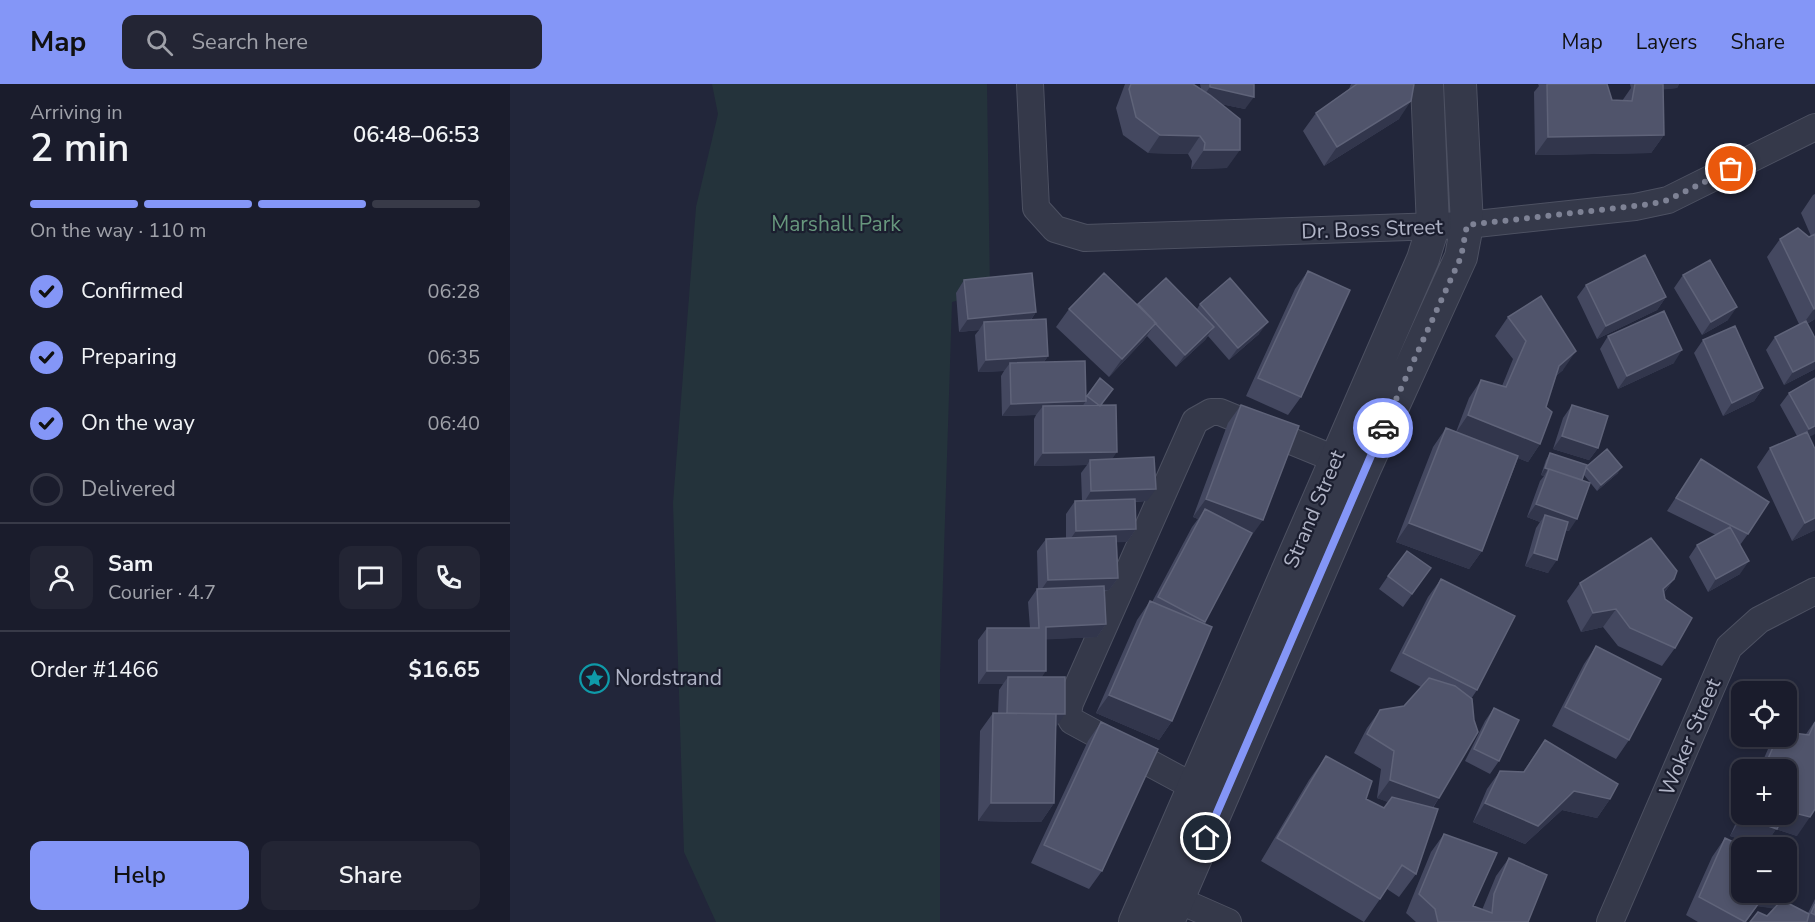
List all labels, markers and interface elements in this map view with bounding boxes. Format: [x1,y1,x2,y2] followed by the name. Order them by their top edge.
[122,15,542,69] search box
[30,23,86,61] text: Map
[143,26,176,59] icon: search
[191,27,308,57] text: Search here
[1561,28,1603,56] text: Map
[1636,28,1697,56] text: Layers
[1730,28,1785,56] text: Share
[30,99,123,126] text: Arriving in
[353,120,480,150] text: 06:48–06:53
[30,122,129,175] text: 2 min
[1705,143,1756,194] pin
[1714,152,1747,185] icon: bag
[771,210,901,238] park label: Marshall Park
[1301,213,1444,245] street label: Dr. Boss Street
[30,217,206,244] text: On the way · 110 m
[30,275,63,308] icon: check
[81,276,183,306] text: Confirmed
[427,278,480,305] text: 06:28
[30,341,63,374] icon: check
[81,342,177,372] text: Preparing
[427,344,480,371] text: 06:35
[1353,398,1413,458] courier
[30,407,63,440] icon: check
[81,408,195,438] text: On the way
[427,410,480,437] text: 06:40
[1367,412,1400,445] icon: car
[1277,445,1352,572] street label: Strand Street
[81,474,176,504] text: Delivered
[30,546,93,609] button: person
[339,546,402,609] button: chat
[417,546,480,609] button: phone
[108,549,153,579] text: Sam
[108,579,216,606] text: Courier · 4.7
[30,655,159,685] text: Order #1466
[409,655,480,685] text: $16.65
[578,662,610,694] place icon: Nordstrand
[615,664,722,692] place label: Nordstrand
[1653,673,1728,800] street label: Woker Street
[1731,681,1797,903] map controls
[1731,681,1797,747] button: locate
[1731,759,1797,825] button: +
[1180,812,1231,863] pin
[1189,821,1222,854] icon: home
[1731,837,1797,903] button: −
[30,841,249,910] button: Help
[261,841,480,910] button: Share

